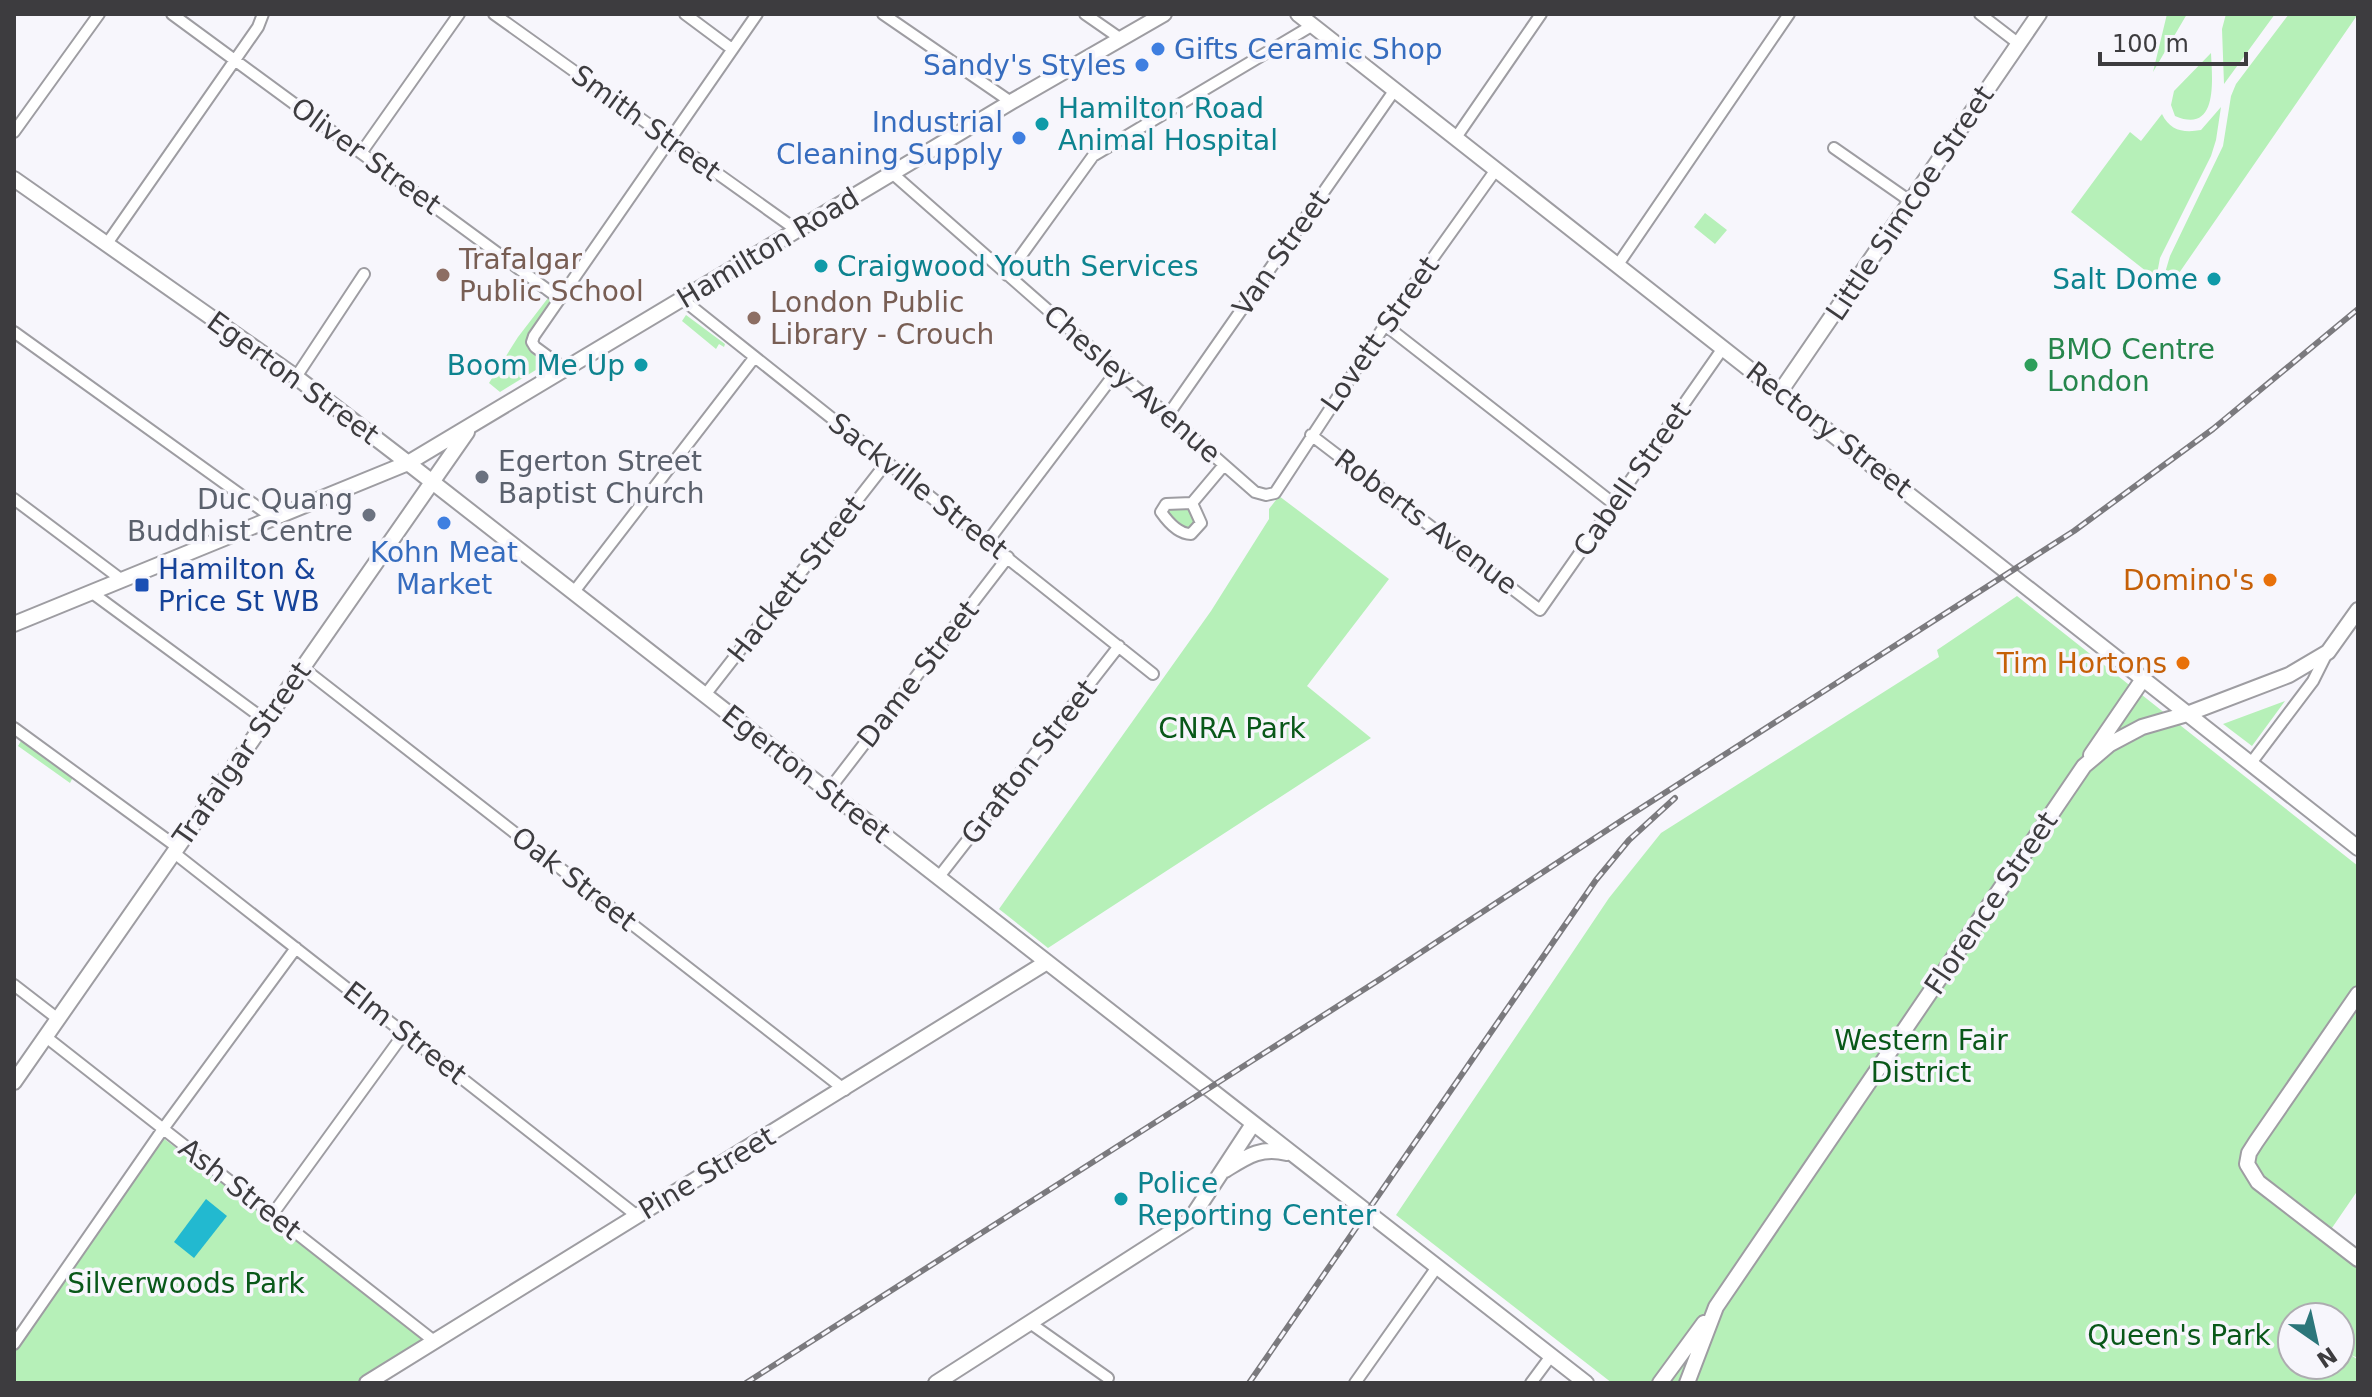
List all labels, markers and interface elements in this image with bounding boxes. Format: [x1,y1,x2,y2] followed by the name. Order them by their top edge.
[2100,16,2246,66] scale bar
[2112,30,2189,58] text: 100 m
[1174,33,1443,66] place label: Gifts Ceramic Shop
[1149,40,1167,58] marker: Gifts Ceramic Shop
[923,49,1126,82] place label: Sandy's Styles
[1133,56,1151,74] marker: Sandy's Styles
[565,58,727,188] street label: Smith Street
[1819,79,2001,327] street label: Little Simcoe Street
[285,91,447,221] street label: Oliver Street
[1058,92,1278,157] place label: Hamilton Road Animal Hospital
[776,106,1003,171] place label: Industrial Cleaning Supply
[1033,115,1051,133] marker: Hamilton Road Animal Hospital
[1010,129,1028,147] marker: Industrial Cleaning Supply
[671,181,865,315] street label: Hamilton Road
[1226,184,1336,322] street label: Van Street
[458,243,644,308] place label: Trafalgar Public School
[837,250,1199,283] place label: Craigwood Youth Services
[1314,250,1446,418] street label: Lovett Street
[812,257,830,275] marker: Craigwood Youth Services
[2052,263,2198,296] place label: Salt Dome
[434,266,452,284] marker: Trafalgar Public School
[2205,270,2223,288] marker: Salt Dome
[770,286,994,351] place label: London Public Library - Crouch
[1037,298,1227,470] street label: Chesley Avenue
[201,305,385,451] street label: Egerton Street
[745,309,763,327] marker: London Public Library - Crouch
[2047,333,2215,398] place label: BMO Centre London
[447,349,625,382] place label: Boom Me Up
[1740,355,1918,505] street label: Rectory Street
[632,356,650,374] marker: Boom Me Up
[2022,356,2040,374] marker: BMO Centre London
[1567,395,1698,563] street label: Cabell Street
[822,406,1014,566] street label: Sackville Street
[1328,443,1524,601] street label: Roberts Avenue
[498,445,704,510] place label: Egerton Street Baptist Church
[473,468,491,486] marker: Egerton Street Baptist Church
[127,483,353,548] place label: Duc Quang Buddhist Centre
[721,489,871,669] street label: Hackett Street
[360,506,378,524] marker: Duc Quang Buddhist Centre
[435,514,453,532] marker: Kohn Meat Market
[370,536,518,601] place label: Kohn Meat Market
[158,553,320,618] place label: Hamilton & Price St WB
[2123,564,2254,597] place label: Domino's
[2261,571,2279,589] marker: Domino's
[133,576,151,594] marker: Hamilton & Price St WB
[850,594,986,754] street label: Dame Street
[1996,647,2167,680] place label: Tim Hortons
[2174,654,2192,672] marker: Tim Hortons
[166,656,318,853] street label: Trafalgar Street
[955,673,1103,851] street label: Grafton Street
[715,698,897,850] street label: Egerton Street
[1158,712,1306,745] park label: CNRA Park
[1918,805,2064,1001] street label: Florence Street
[505,820,643,938] street label: Oak Street
[337,975,473,1091] street label: Elm Street
[1834,1024,2008,1089] park label: Western Fair District
[633,1119,781,1227] street label: Pine Street
[173,1131,307,1247] street label: Ash Street
[1137,1167,1377,1232] place label: Police Reporting Center
[1112,1190,1130,1208] marker: Police Reporting Center
[67,1267,306,1300] park label: Silverwoods Park
[2276,1301,2356,1381] north arrow
[2087,1319,2272,1352] park label: Queen's Park
[2312,1342,2342,1373] text: N

